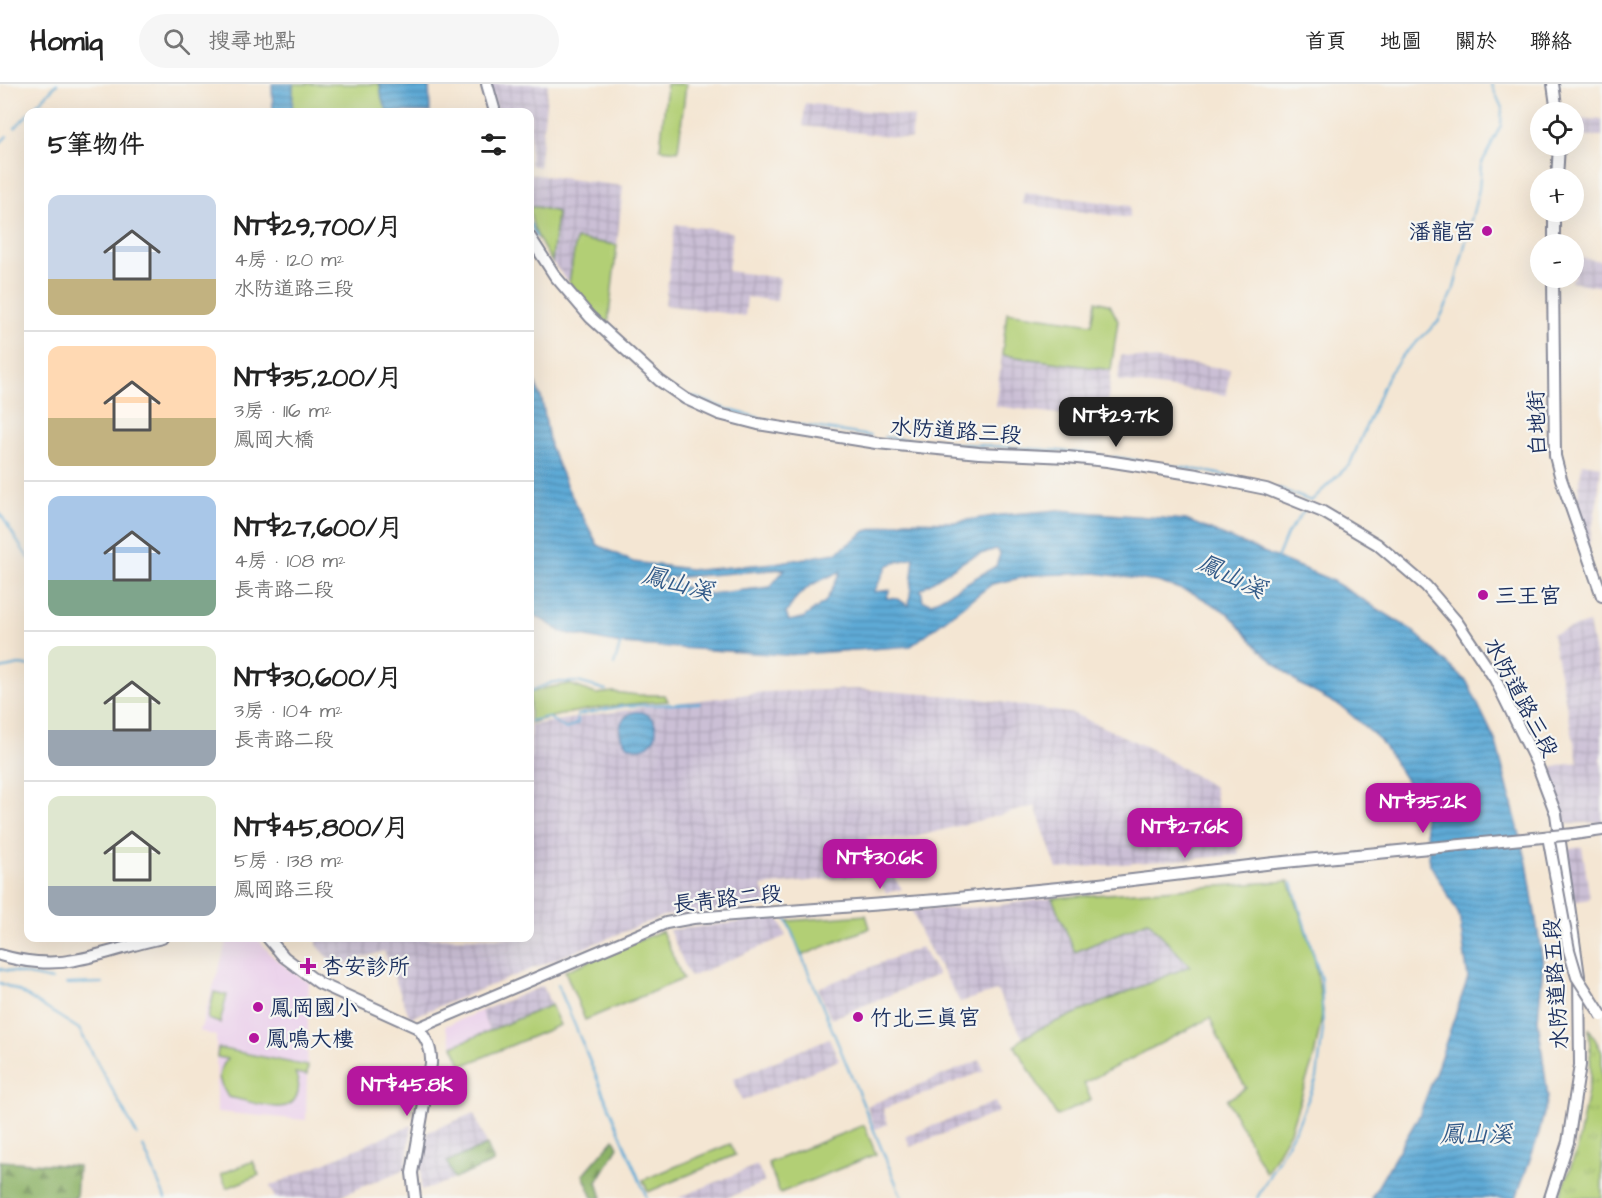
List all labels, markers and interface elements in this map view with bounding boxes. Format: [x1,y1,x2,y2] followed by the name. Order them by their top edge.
[139,14,559,68] search box
[30,22,103,61] text: Homiq
[160,25,193,58] icon: search
[208,26,296,57] text: 搜尋地點
[1305,27,1347,56] text: 首頁
[1380,27,1422,56] text: 地圖
[1455,27,1497,56] text: 關於
[1530,27,1572,56] text: 聯絡
[1530,102,1584,288] map controls
[1530,102,1584,156] button: locate
[48,127,144,163] text: 5筆物件
[477,128,510,161] icon: filters
[1530,168,1584,222] button: +
[234,209,402,245] text: NT$29,700/月
[1409,217,1475,248] place label: 潘龍宫
[96,219,168,291] icon: home
[1480,224,1494,238] marker: 潘龍宫
[1530,234,1584,288] button: −
[234,246,344,274] text: 4房 · 120 m²
[234,275,354,303] text: 水防道路三段
[234,360,403,396] text: NT$35,200/月
[96,370,168,442] icon: home
[1521,389,1554,456] street label: 白地街
[234,397,332,425] text: 3房 · 116 m²
[1054,397,1178,448] pin: NT$29.7K
[1073,402,1159,430] text: NT$29.7K
[889,411,1023,452] street label: 水防道路三段
[234,426,314,454] text: 鳳岡大橋
[234,510,403,546] text: NT$27,600/月
[96,520,168,592] icon: home
[1191,546,1273,608] water label: 鳳山溪
[234,547,346,575] text: 4房 · 108 m²
[638,558,719,610] water label: 鳳山溪
[234,576,334,604] text: 長青路二段
[1495,581,1561,612] place label: 三王宮
[1476,588,1490,602] marker: 三王宮
[1476,632,1565,763] street label: 水防道路三段
[234,660,402,696] text: NT$30,600/月
[96,670,168,742] icon: home
[234,697,343,725] text: 3房 · 104 m²
[234,726,334,754] text: 長青路二段
[1361,783,1485,834] pin: NT$35.2K
[1380,788,1466,816] text: NT$35.2K
[1123,808,1247,859] pin: NT$27.6K
[234,810,409,846] text: NT$45,800/月
[1141,813,1229,841] text: NT$27.6K
[96,820,168,892] icon: home
[818,839,942,890] pin: NT$30.6K
[837,844,923,872] text: NT$30.6K
[234,847,344,875] text: 5房 · 138 m²
[234,876,334,904] text: 鳳岡路三段
[671,878,783,921] street label: 長青路二段
[1536,917,1577,1051] street label: 水防道路五段
[322,952,410,983] place label: 杏安診所
[299,957,317,975] marker: 杏安診所
[270,993,358,1024] place label: 鳳岡國小
[251,1000,265,1014] marker: 鳳岡國小
[870,1003,980,1034] place label: 竹北三真宮
[851,1010,865,1024] marker: 竹北三真宮
[266,1024,354,1055] place label: 鳳鳴大樓
[247,1031,261,1045] marker: 鳳鳴大樓
[345,1066,469,1117] pin: NT$45.8K
[361,1071,453,1099] text: NT$45.8K
[1439,1118,1514,1152] water label: 鳳山溪

